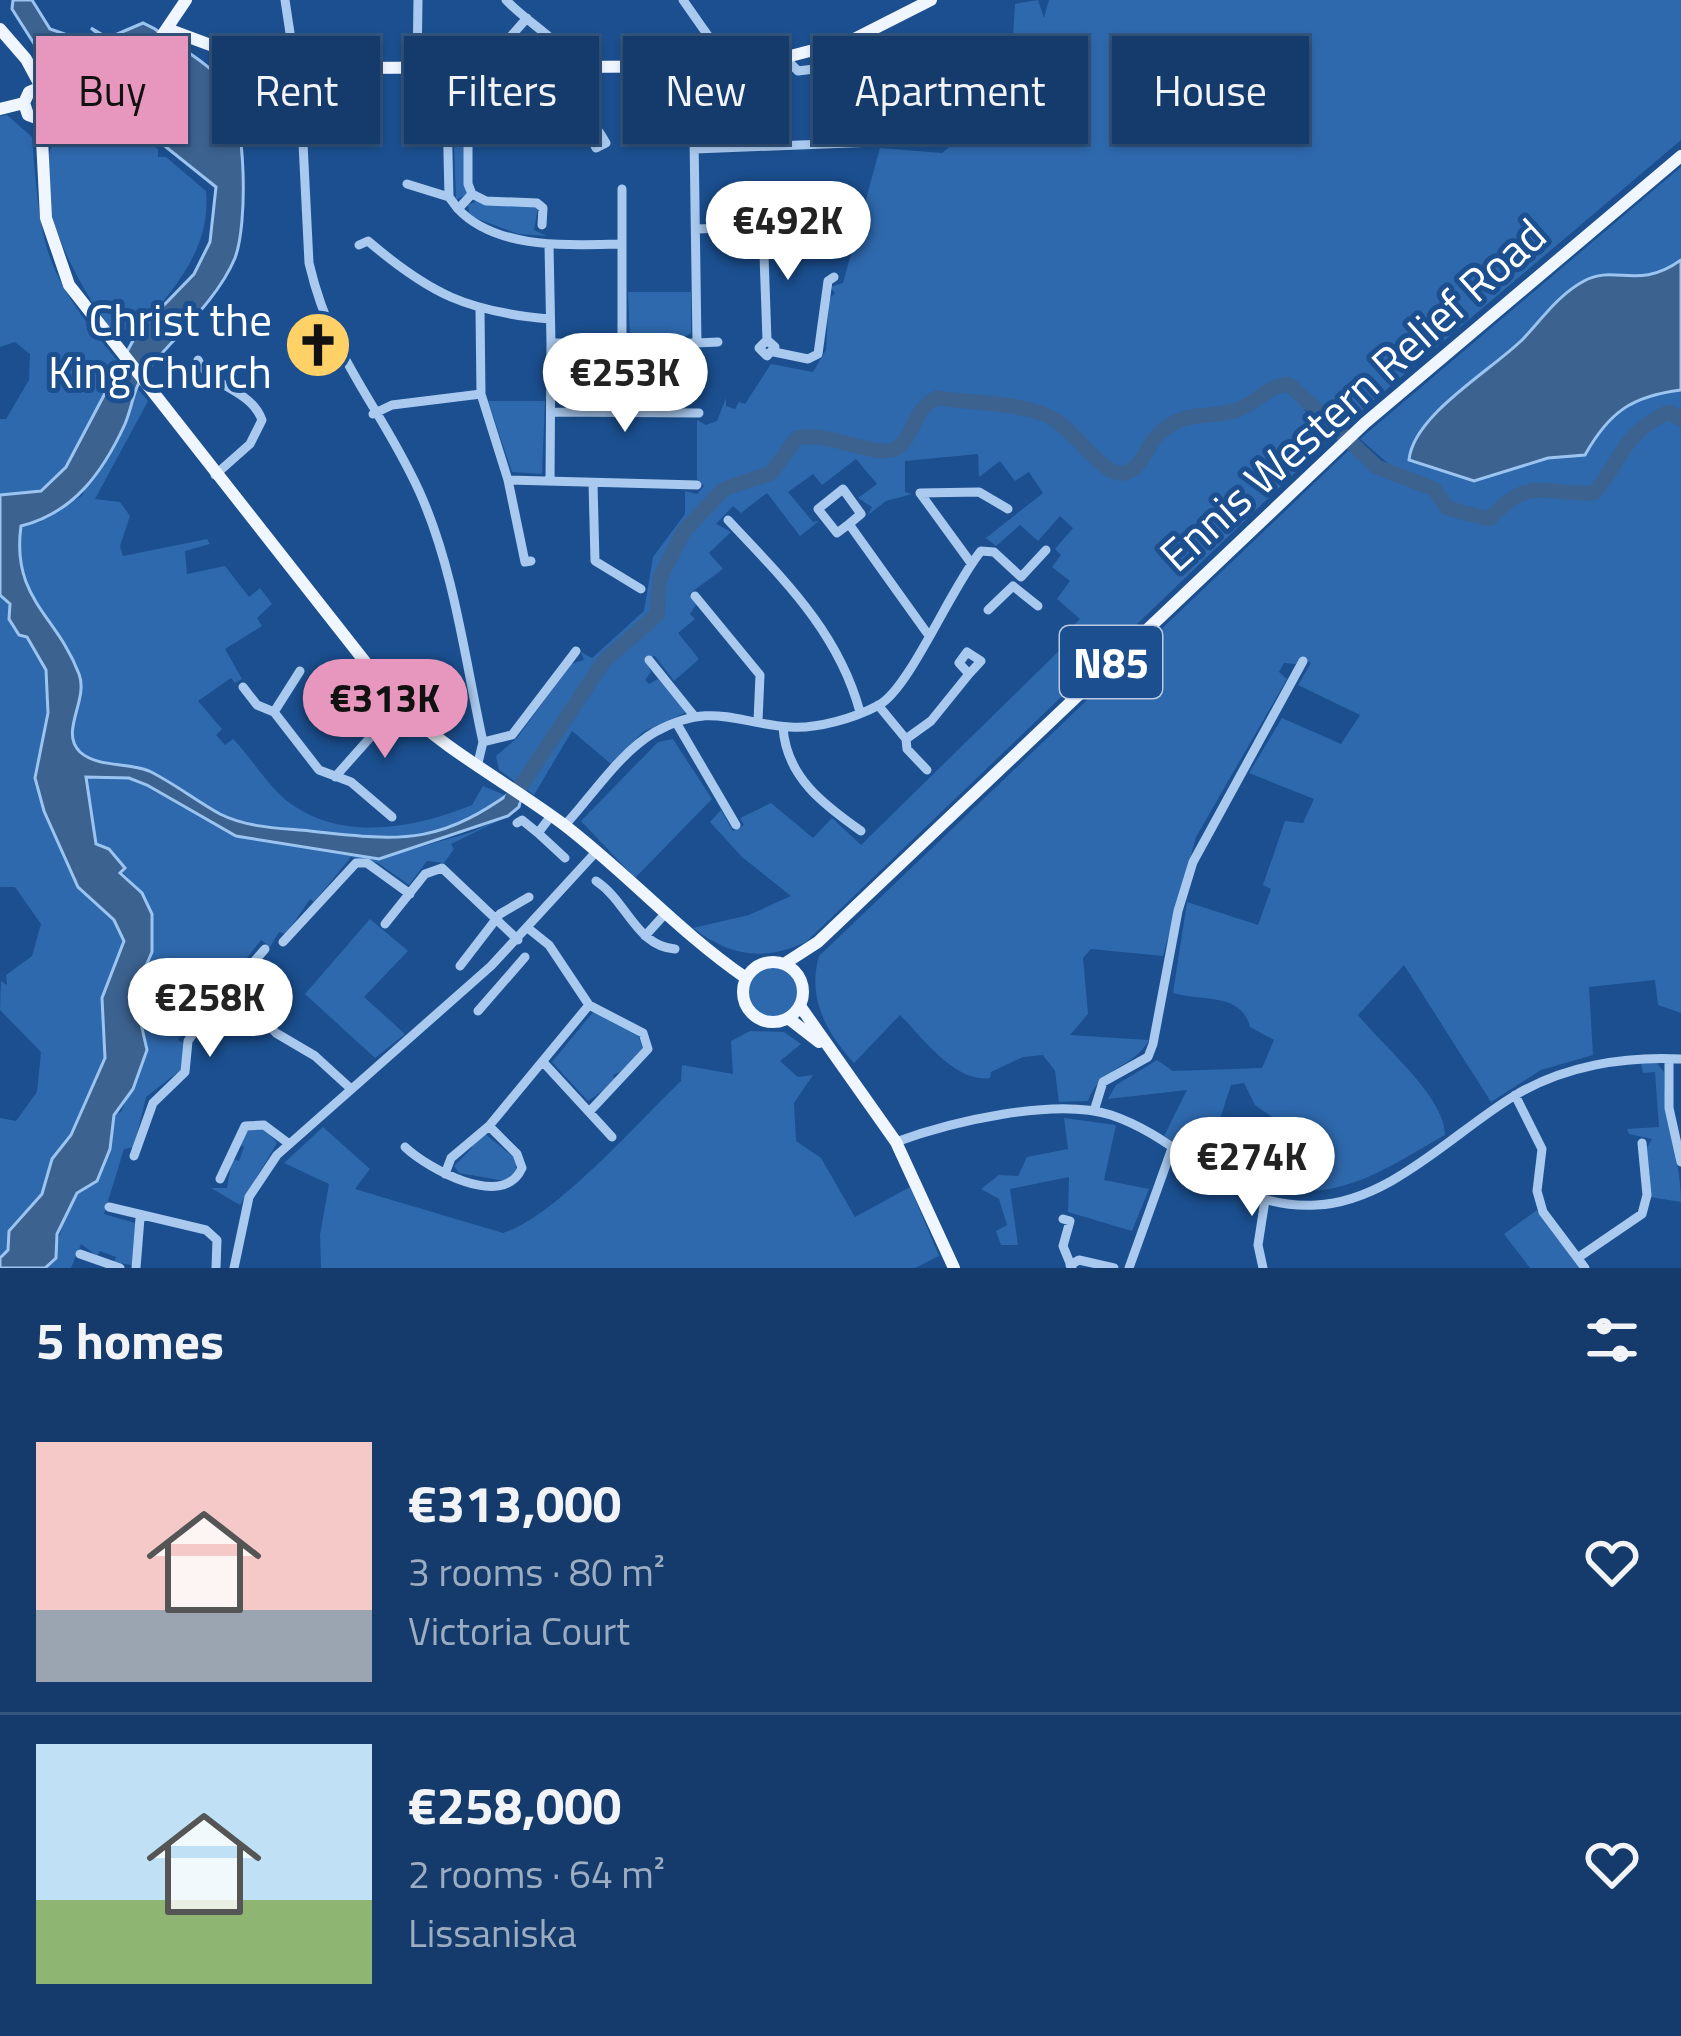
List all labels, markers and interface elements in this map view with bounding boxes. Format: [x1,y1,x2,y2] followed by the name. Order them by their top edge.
[36,36,188,144] chip: Buy
[212,36,380,144] chip: Rent
[404,36,599,144] chip: Filters
[623,36,789,144] chip: New
[813,36,1088,144] chip: Apartment
[1112,36,1309,144] chip: House
[704,181,872,283] pin: €492K
[733,190,843,249] text: €492K
[1143,201,1561,587] street label: Ennis Western Relief Road
[48,285,272,405] place label: Christ the King Church
[283,310,353,380] church icon: Christ the King Church
[541,333,709,435] pin: €253K
[570,342,680,401] text: €253K
[1060,626,1162,698] road number: N85
[301,659,469,761] pin: €313K
[330,668,440,727] text: €313K
[126,958,294,1060] pin: €258K
[155,967,265,1026] text: €258K
[1168,1117,1336,1219] pin: €274K
[1197,1126,1307,1185] text: €274K
[36,1301,224,1379] text: 5 homes
[1579,1307,1645,1373] icon: filters
[408,1464,621,1542] text: €313,000
[132,1490,276,1634] icon: home
[1579,1529,1645,1595] icon: heart
[408,1542,665,1601] text: 3 rooms · 80 m²
[408,1601,630,1660] text: Victoria Court
[408,1766,621,1844] text: €258,000
[132,1792,276,1936] icon: home
[1579,1831,1645,1897] icon: heart
[408,1844,665,1903] text: 2 rooms · 64 m²
[408,1903,577,1962] text: Lissaniska

